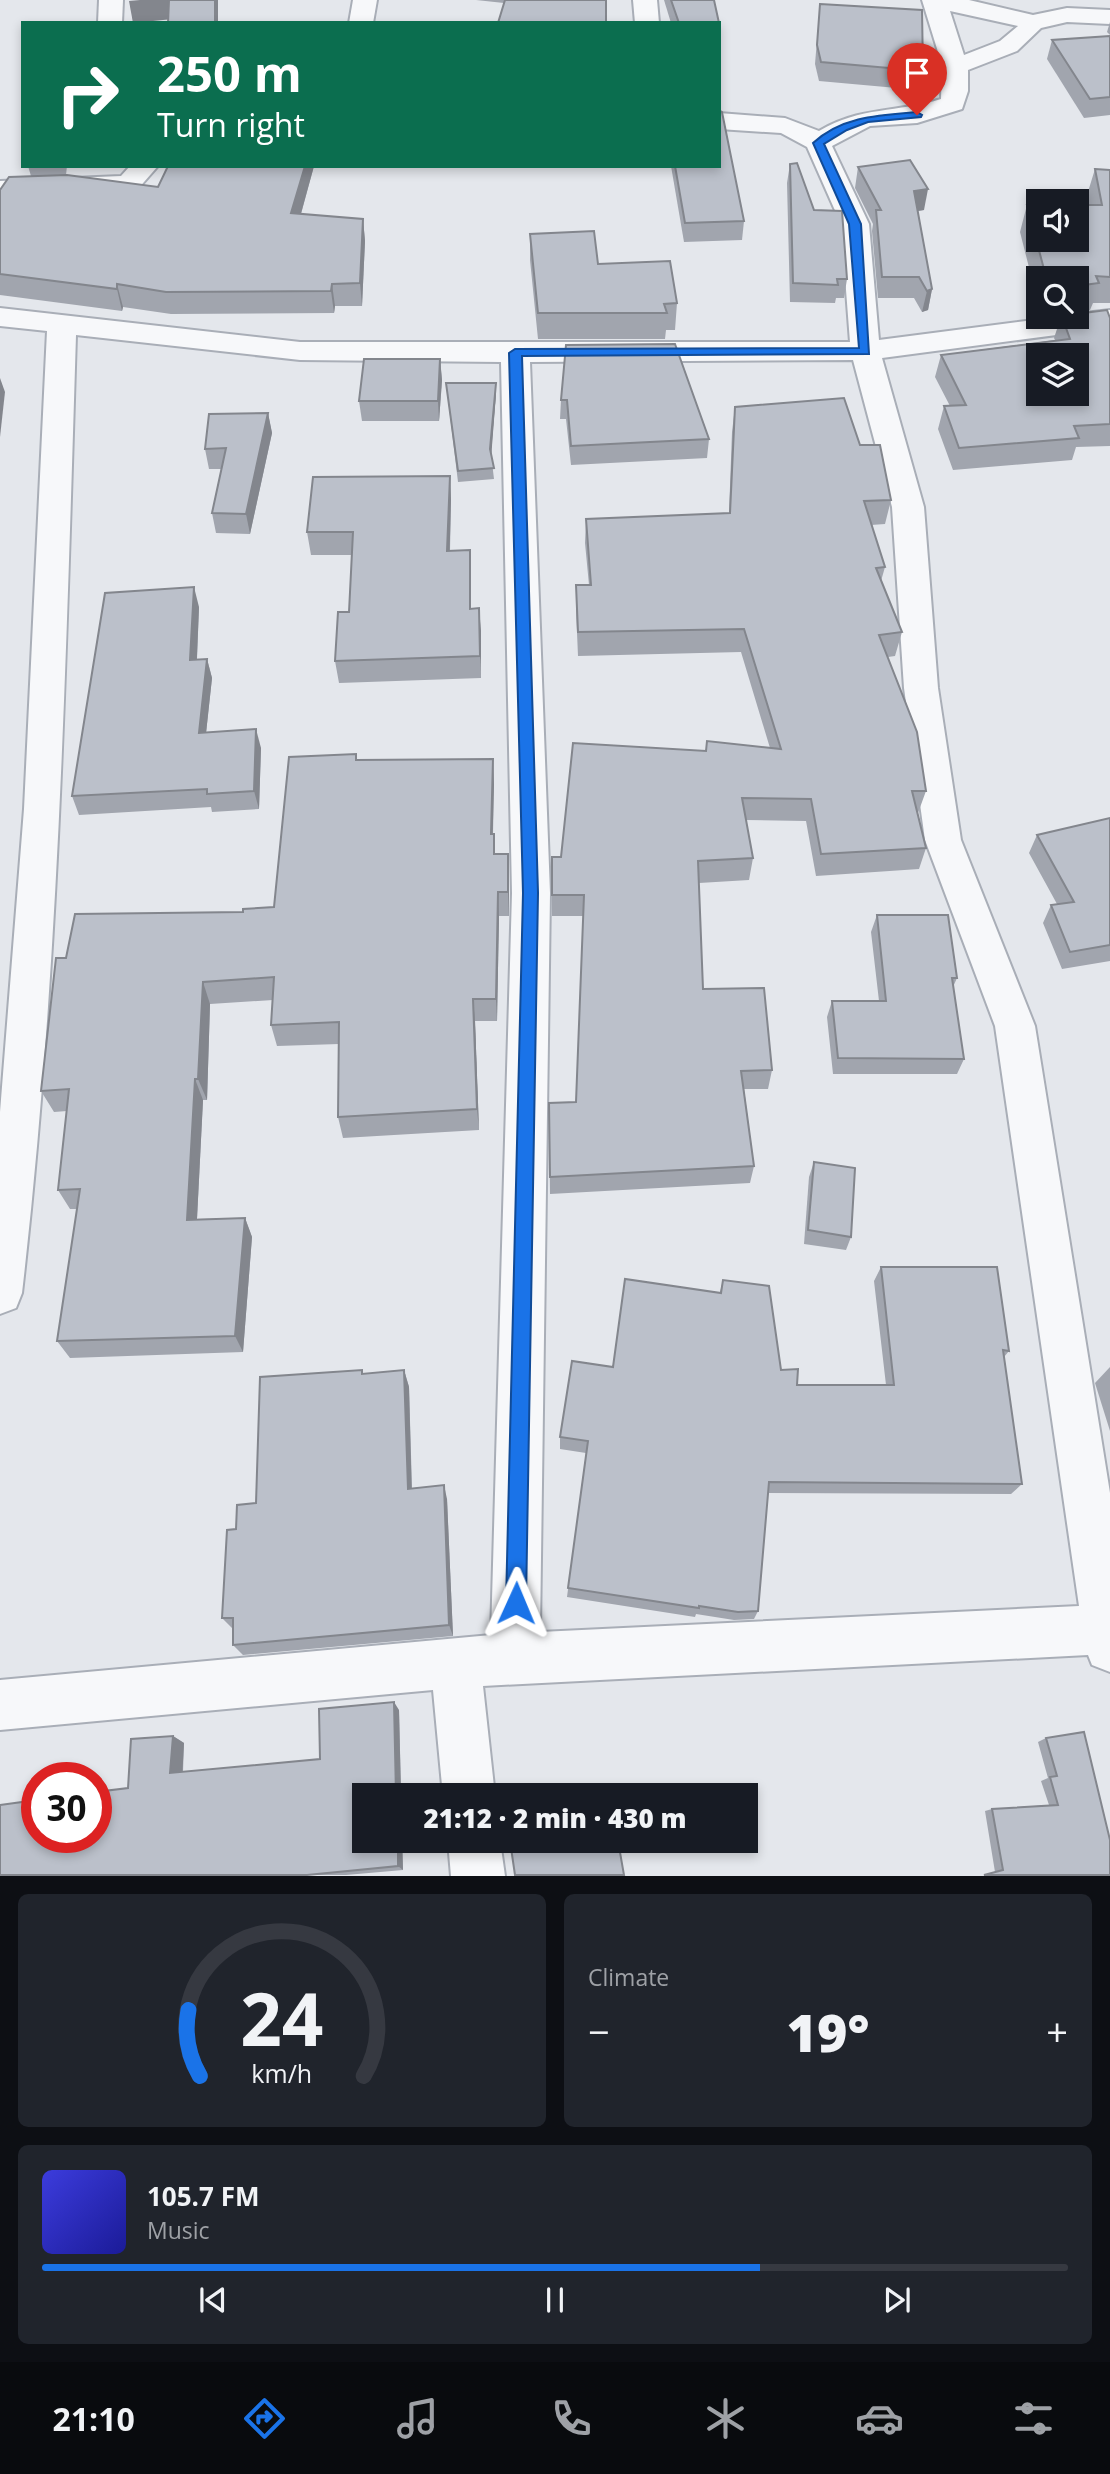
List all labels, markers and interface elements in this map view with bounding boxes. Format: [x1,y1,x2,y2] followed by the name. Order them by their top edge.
[157,40,302,106] text: 250 m
[887,43,947,115] pin
[42,49,133,140] icon: right
[898,54,936,92] icon: arrive
[157,103,305,146] text: Turn right
[1026,189,1089,406] map controls
[1026,189,1089,252] button: sound
[1026,266,1089,329] button: search
[1026,343,1089,406] button: layers
[479,1566,553,1640] position arrow
[21,1762,112,1853] speed limit sign: 30
[424,1800,686,1836] text: 21:12 · 2 min · 430 m
[588,1961,669,1993] text: Climate
[240,1969,324,2068] text: 24
[787,1996,869,2067] text: 19°
[588,2005,610,2057] text: −
[1046,2005,1068,2057] text: +
[252,2056,312,2090] text: km/h
[147,2178,259,2214] text: 105.7 FM
[147,2214,210,2246] text: Music
[194,2281,232,2319] icon: previous
[536,2281,574,2319] icon: pause
[878,2281,916,2319] icon: next
[240,2394,289,2443] icon: directions
[393,2394,442,2443] icon: music
[547,2394,596,2443] icon: phone
[701,2394,750,2443] icon: climate
[855,2394,904,2443] icon: car
[1009,2394,1058,2443] icon: filters
[52,2397,135,2440] text: 21:10

